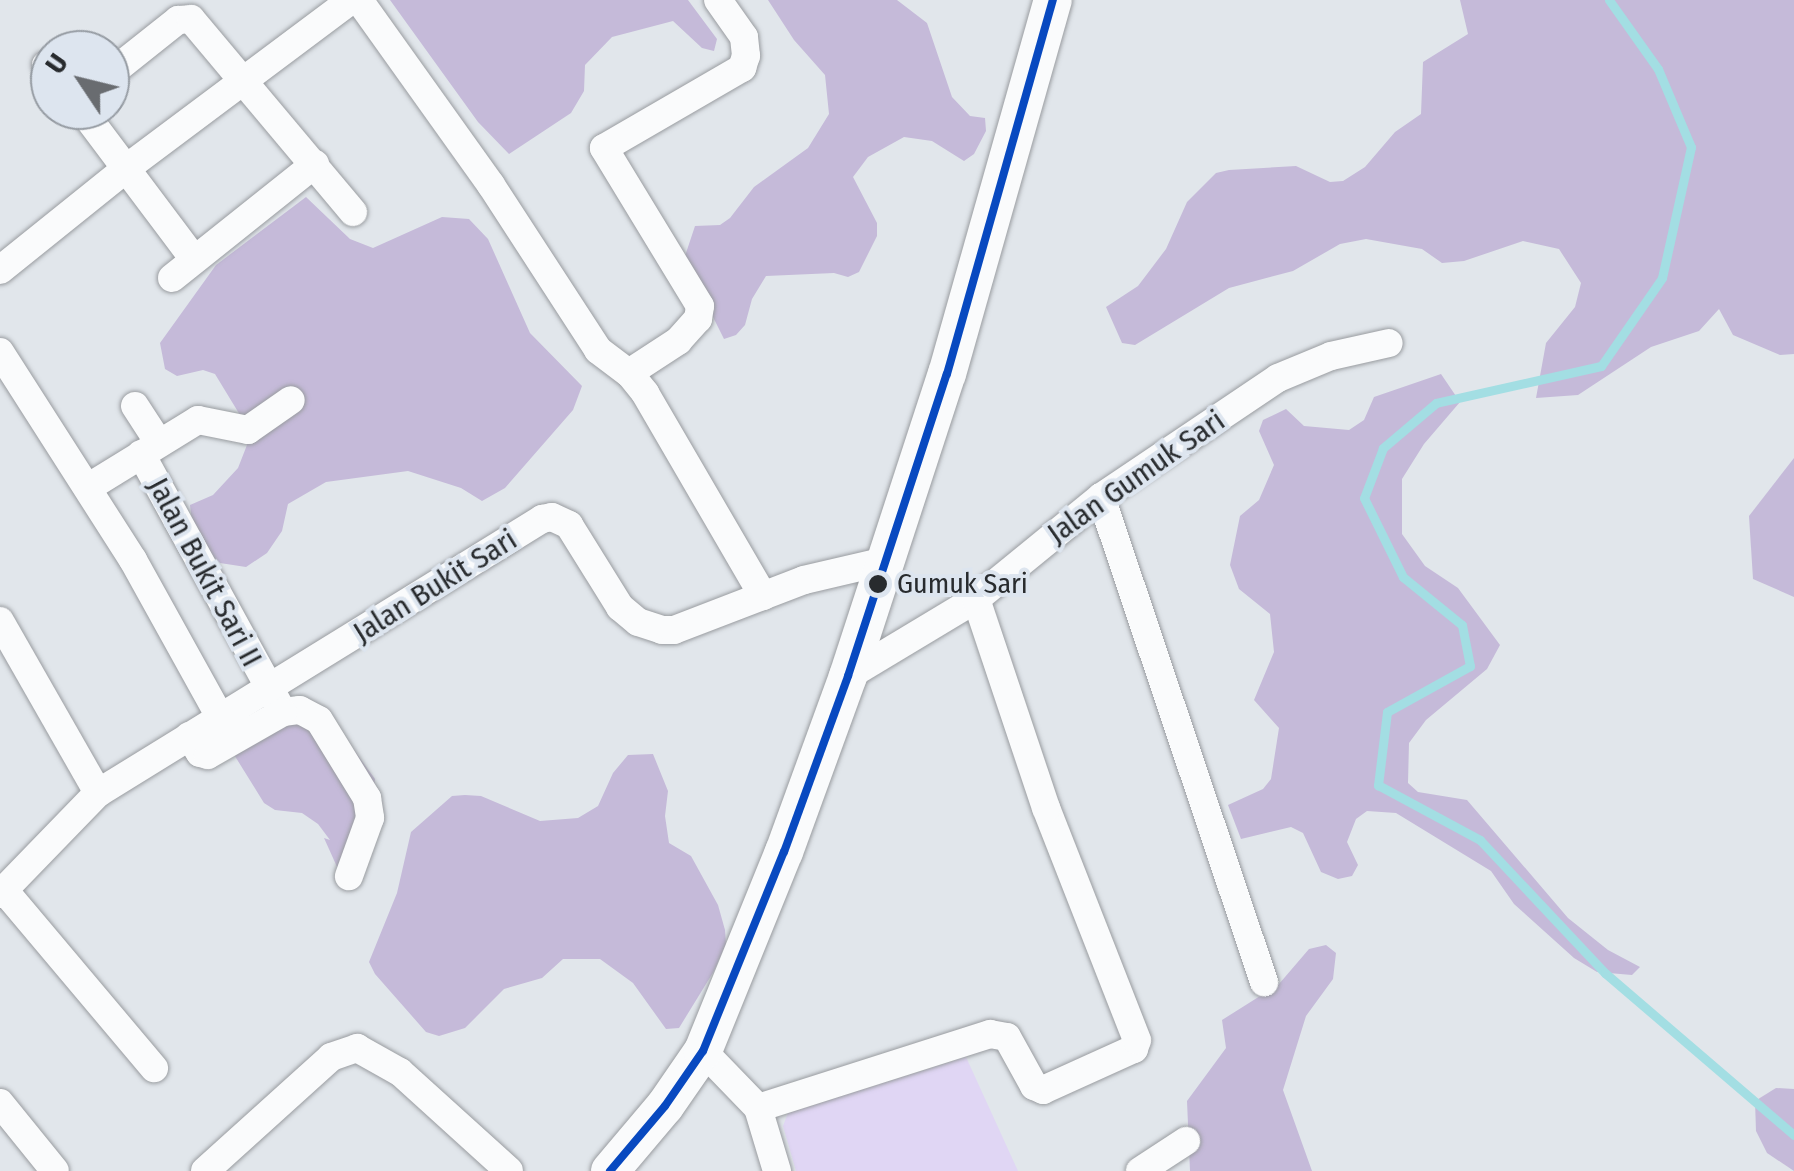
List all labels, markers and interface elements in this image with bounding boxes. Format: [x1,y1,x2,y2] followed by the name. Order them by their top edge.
[30,30,130,130] north arrow
[38,47,75,80] text: U
[1040,403,1232,551] street label: Jalan Gumuk Sari
[140,471,270,673] street label: Jalan Bukit Sari II
[347,521,523,651] street label: Jalan Bukit Sari
[897,567,1028,601] place label: Gumuk Sari
[868,574,888,594] marker: Gumuk Sari

